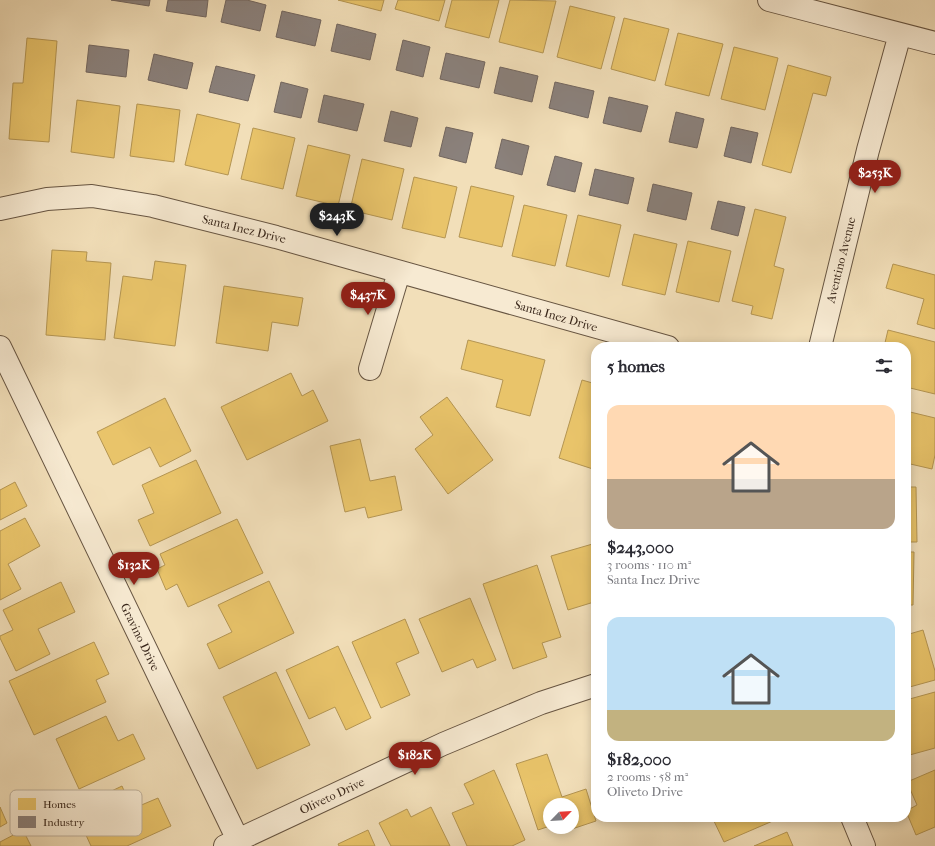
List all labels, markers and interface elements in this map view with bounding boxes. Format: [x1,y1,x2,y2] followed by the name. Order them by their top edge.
[847,160,903,194] pin: $253K
[858,165,892,180] text: $253K
[309,203,365,237] pin: $243K
[319,208,355,223] text: $243K
[201,212,287,246] street label: Santa Inez Drive
[823,215,858,305] street label: Aventino Avenue
[340,282,396,316] pin: $437K
[350,287,386,302] text: $437K
[513,297,599,335] street label: Santa Inez Drive
[873,355,895,377] icon: filters
[607,356,665,376] text: 5 homes
[715,431,787,503] icon: home
[607,537,674,557] text: $243,000
[106,552,162,586] pin: $132K
[117,557,151,572] text: $132K
[607,557,691,572] text: 3 rooms · 110 m²
[607,572,700,587] text: Santa Inez Drive
[118,601,162,673] street label: Gravino Drive
[715,643,787,715] icon: home
[387,742,443,776] pin: $182K
[398,747,432,762] text: $182K
[607,749,671,769] text: $182,000
[607,769,688,784] text: 2 rooms · 58 m²
[297,775,367,817] street label: Oliveto Drive
[607,784,683,799] text: Oliveto Drive
[10,790,142,836] legend
[43,798,76,811] text: Homes
[543,798,579,834] north arrow
[543,798,579,834] map controls
[43,816,85,829] text: Industry

